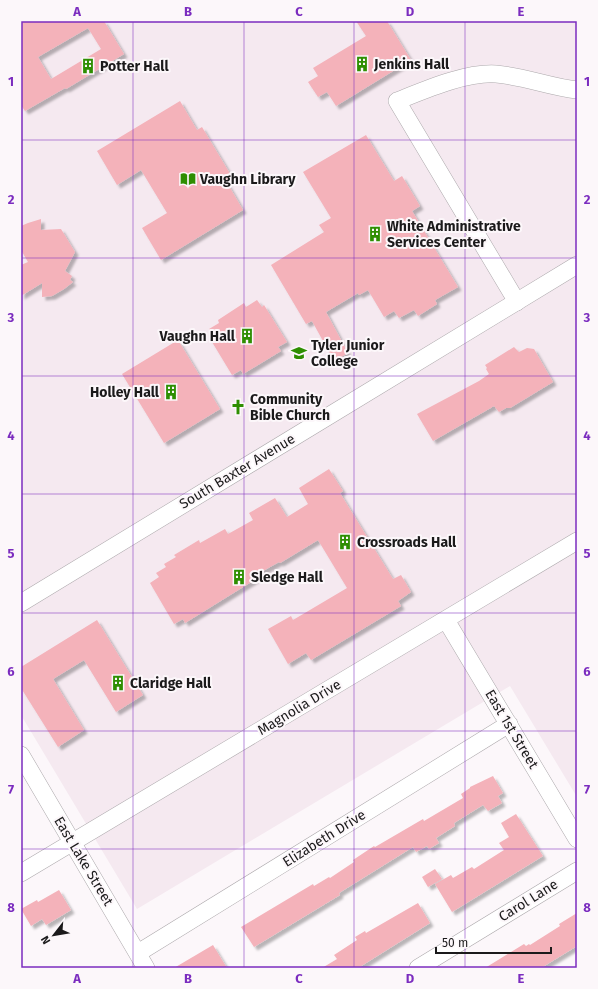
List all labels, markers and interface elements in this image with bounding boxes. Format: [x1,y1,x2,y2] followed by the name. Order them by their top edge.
[72,4,81,19] text: A
[184,4,192,19] text: B
[295,4,303,19] text: C
[406,4,415,19] text: D
[518,4,525,19] text: E
[353,55,371,73] building icon: Jenkins Hall
[373,56,450,73] place label: Jenkins Hall
[79,57,97,75] building icon: Potter Hall
[100,58,169,75] place label: Potter Hall
[8,74,14,89] text: 1
[584,74,590,89] text: 1
[179,170,197,188] library icon: Vaughn Library
[199,171,296,188] place label: Vaughn Library
[8,192,15,207] text: 2
[584,192,591,207] text: 2
[387,218,521,251] place label: White Administrative Services Center
[366,225,384,243] building icon: White Administrative Services Center
[7,310,15,325] text: 3
[583,310,591,325] text: 3
[238,327,256,345] building icon: Vaughn Hall
[159,328,236,345] place label: Vaughn Hall
[311,337,385,370] place label: Tyler Junior College
[290,344,308,362] school or university icon: Tyler Junior College
[162,383,180,401] building icon: Holley Hall
[90,384,160,401] place label: Holley Hall
[250,391,330,424] place label: Community Bible Church
[229,398,247,416] church icon: Community Bible Church
[7,428,15,443] text: 4
[583,428,591,443] text: 4
[176,430,298,513] street label: South Baxter Avenue
[336,533,354,551] building icon: Crossroads Hall
[357,534,457,551] place label: Crossroads Hall
[8,546,15,561] text: 5
[584,546,591,561] text: 5
[230,568,248,586] building icon: Sledge Hall
[251,569,324,586] place label: Sledge Hall
[7,664,15,679] text: 6
[583,664,591,679] text: 6
[109,674,127,692] building icon: Claridge Hall
[130,675,212,692] place label: Claridge Hall
[254,676,344,739] street label: Magnolia Drive
[481,687,542,773] street label: East 1st Street
[8,782,14,797] text: 7
[584,782,590,797] text: 7
[280,806,369,871] street label: Elizabeth Drive
[50,814,117,910] street label: East Lake Street
[496,876,561,925] street label: Carol Lane
[7,900,15,915] text: 8
[583,900,591,915] text: 8
[34,915,74,955] north arrow
[436,929,551,955] scale bar
[38,933,53,946] text: N
[442,936,468,950] text: 50 m
[72,971,81,986] text: A
[184,971,192,986] text: B
[295,971,303,986] text: C
[406,971,415,986] text: D
[518,971,525,986] text: E

